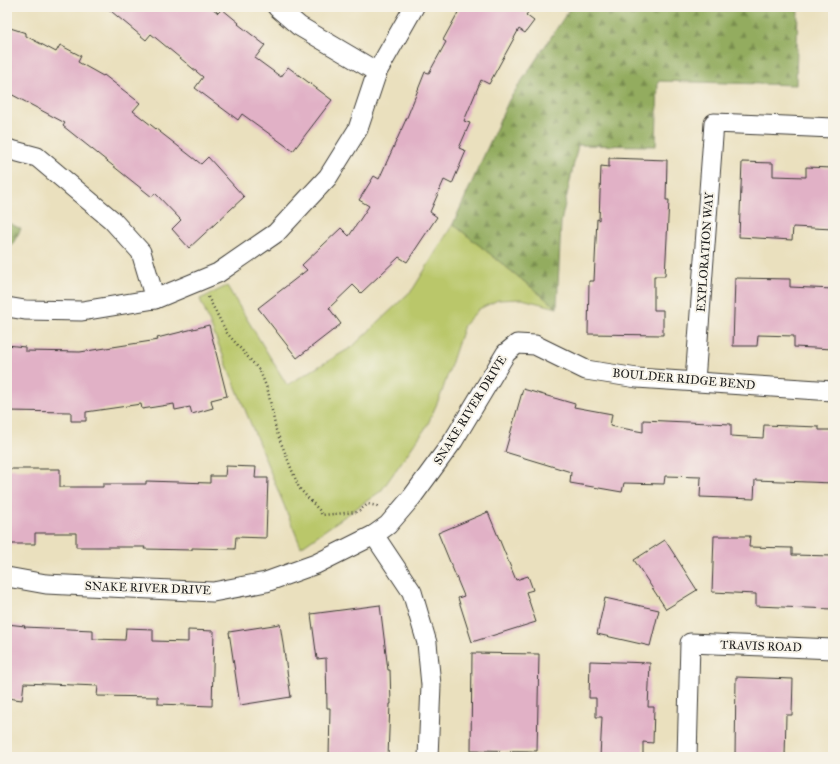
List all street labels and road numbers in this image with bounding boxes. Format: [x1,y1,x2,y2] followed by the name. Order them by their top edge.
[694,191,716,312] street label: EXPLORATION WAY
[431,352,510,467] street label: SNAKE RIVER DRIVE
[612,366,756,392] street label: BOULDER RIDGE BEND
[85,579,212,597] street label: SNAKE RIVER DRIVE
[720,638,802,654] street label: TRAVIS ROAD

